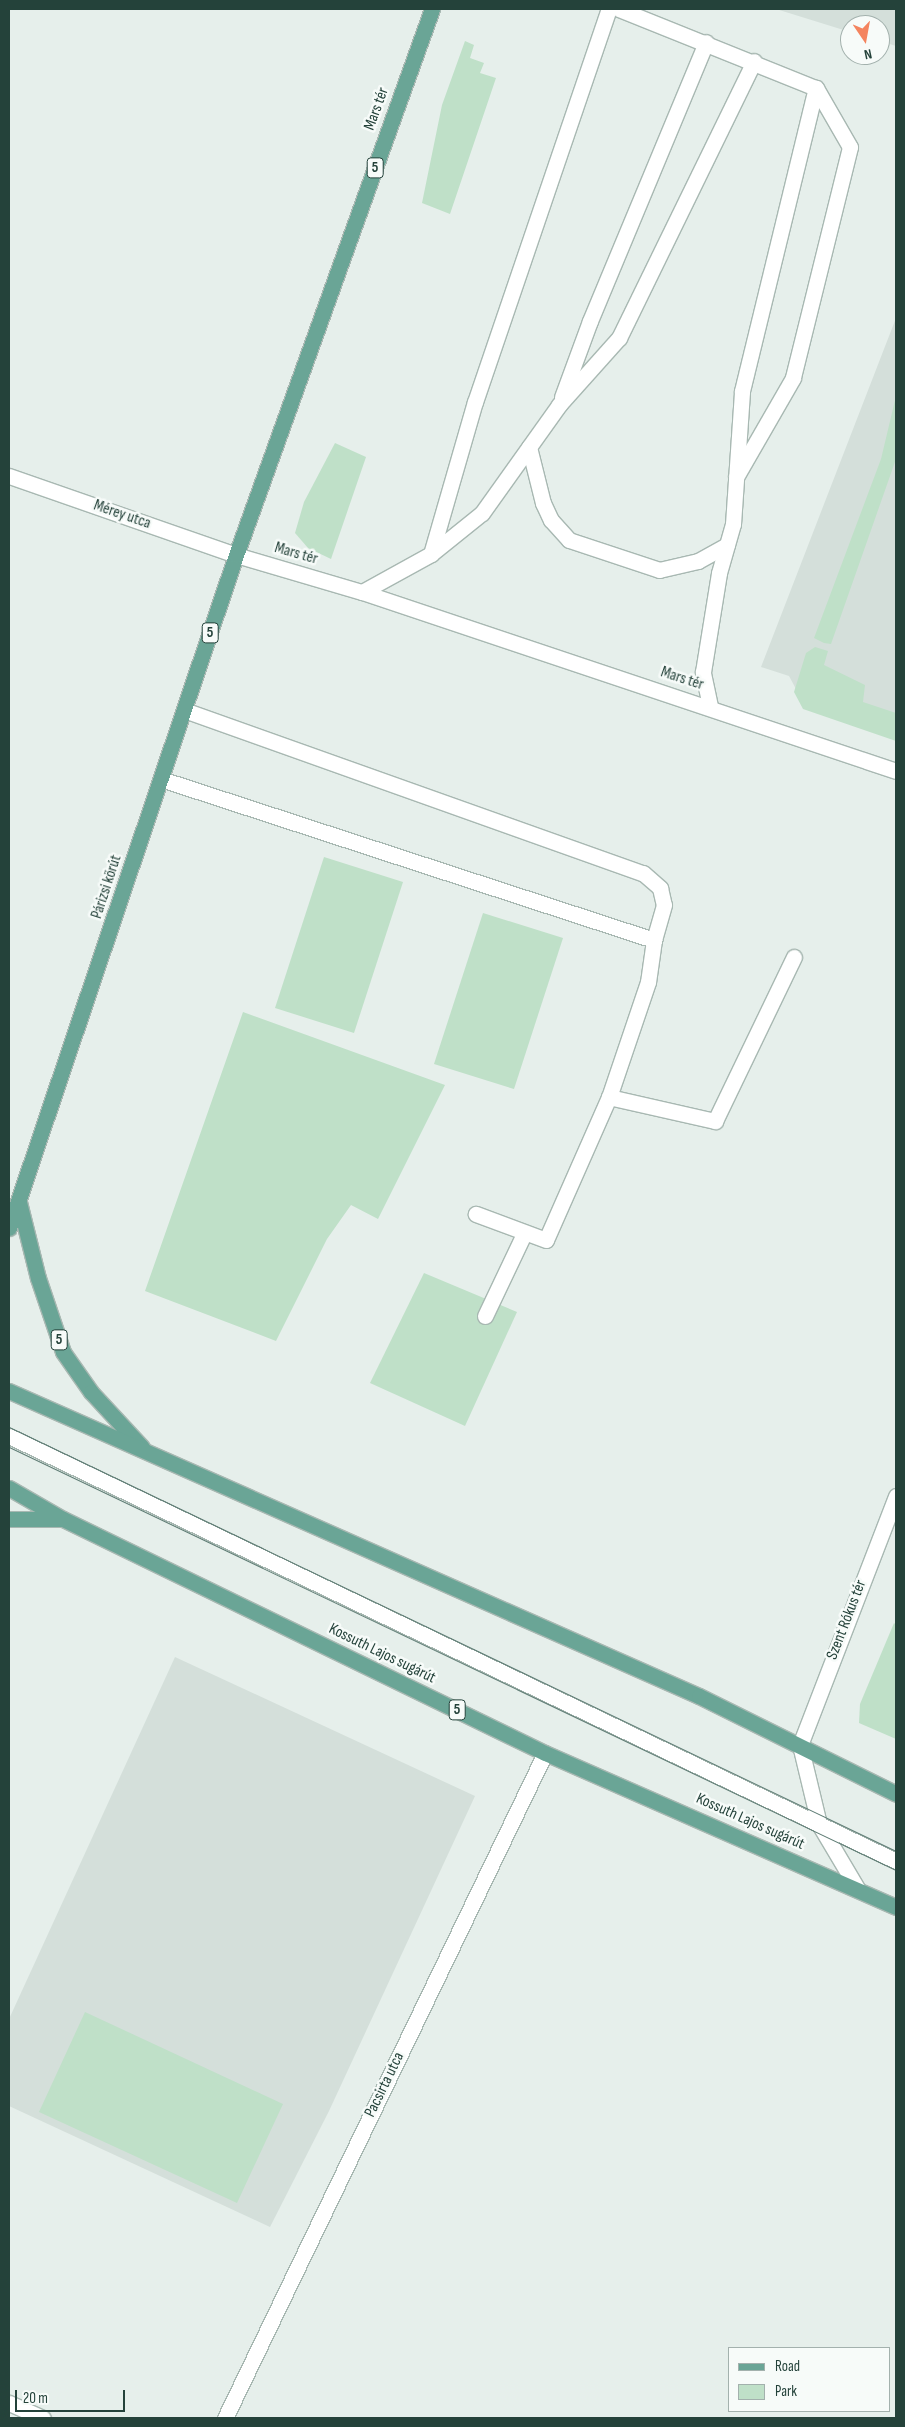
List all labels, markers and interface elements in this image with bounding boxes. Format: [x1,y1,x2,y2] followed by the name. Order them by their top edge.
[840,15,890,65] north arrow
[863,45,873,63] text: N
[360,85,394,133] street label: Mars tér
[366,156,384,180] road number: 5
[91,496,153,534] street label: Mérey utca
[272,539,320,569] street label: Mars tér
[201,620,219,646] road number: 5
[658,663,706,695] street label: Mars tér
[88,853,126,921] street label: Párizsi körút
[50,1328,68,1352] road number: 5
[823,1577,871,1663] street label: Szent Rókus tér
[325,1620,439,1688] street label: Kossuth Lajos sugárút
[448,1698,466,1722] road number: 5
[693,1790,807,1854] street label: Kossuth Lajos sugárút
[361,2049,409,2121] street label: Pacsirta utca
[728,2347,890,2412] legend
[775,2357,800,2376] text: Road
[18,2380,128,2412] scale bar
[775,2382,797,2401] text: Park
[23,2389,48,2408] text: 20 m

